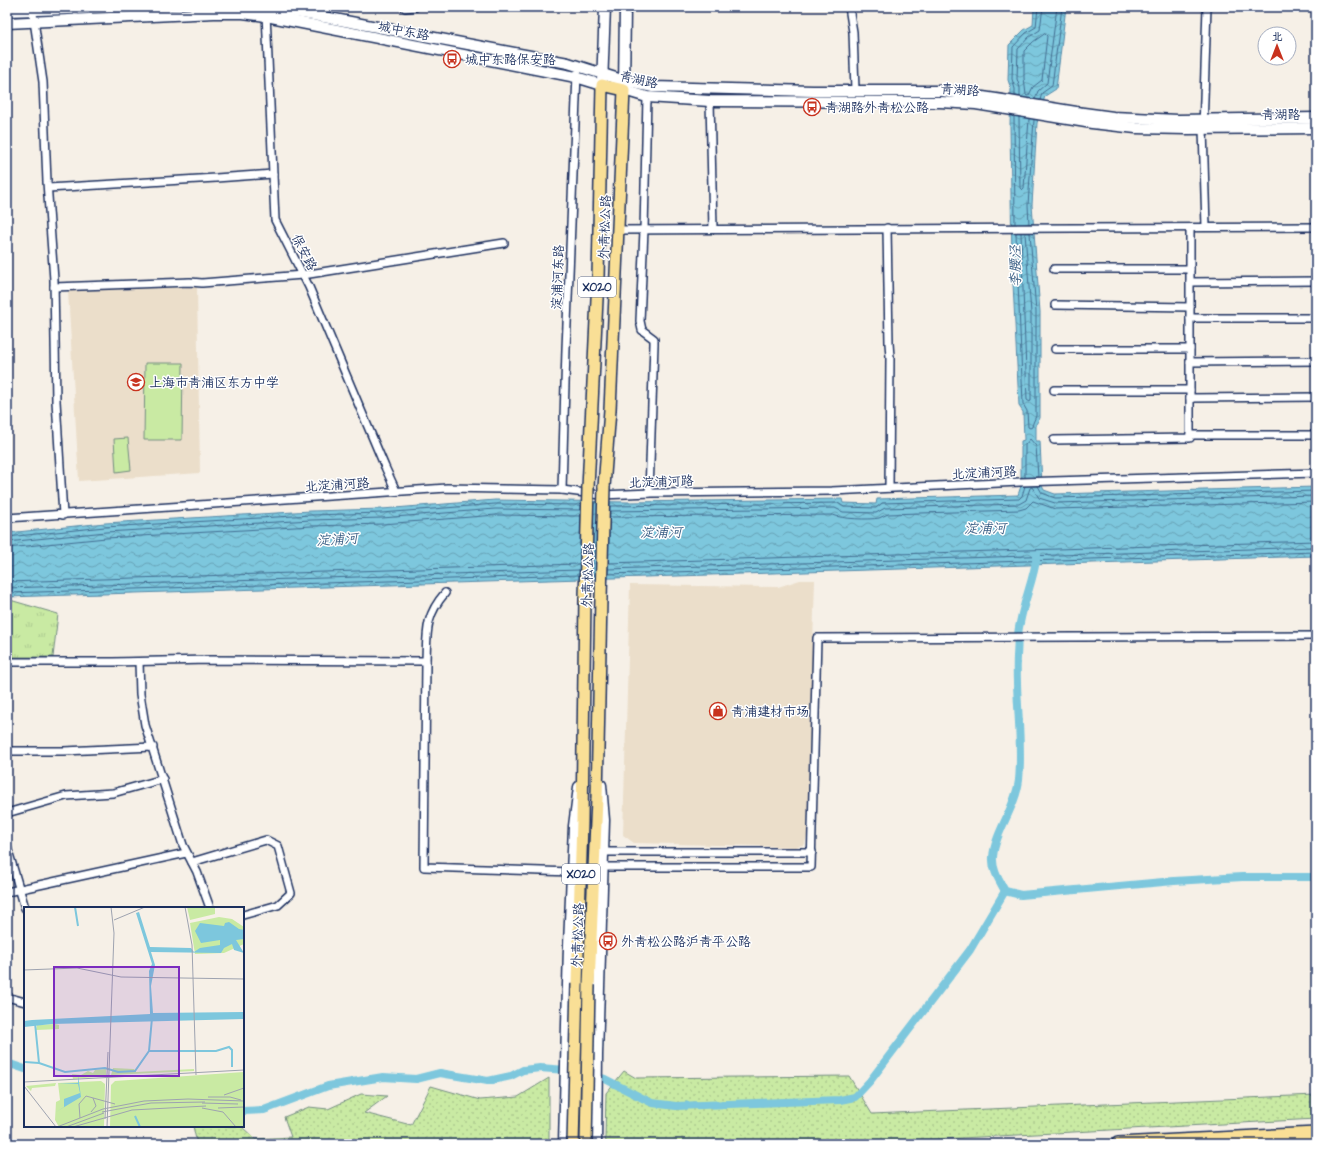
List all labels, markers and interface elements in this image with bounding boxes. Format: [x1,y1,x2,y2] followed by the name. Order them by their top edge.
[377,17,431,45] street label: 城中东路
[1257,26,1297,66] north arrow
[1272,29,1283,44] text: 北
[442,49,462,69] bus stop icon: 城中东路保安路
[465,51,556,69] place label: 城中东路保安路
[618,67,660,93] street label: 青湖路
[940,80,980,100] street label: 青湖路
[802,97,822,117] bus stop icon: 青湖路外青松公路
[825,99,929,117] place label: 青湖路外青松公路
[1261,106,1301,124] street label: 青湖路
[595,194,615,260] street label: 外青松公路
[287,231,321,274] street label: 保安路
[548,244,568,310] street label: 淀浦河东路
[1006,244,1026,287] water label: 李腰泾
[578,277,616,297] road number: X020
[126,372,146,392] school or university icon: 上海市青浦区东方中学
[149,374,279,392] place label: 上海市青浦区东方中学
[951,462,1017,484] street label: 北淀浦河路
[628,472,694,492] street label: 北淀浦河路
[304,474,370,496] street label: 北淀浦河路
[964,519,1008,539] water label: 淀浦河
[640,523,684,543] water label: 淀浦河
[315,528,361,551] water label: 淀浦河
[578,542,598,608] street label: 外青松公路
[708,701,728,721] shop icon: 青浦建材市场
[731,703,809,721] place label: 青浦建材市场
[562,864,600,884] road number: X020
[568,902,588,968] street label: 外青松公路
[24,907,244,1127] inset map
[598,931,618,951] bus stop icon: 外青松公路沪青平公路
[621,933,751,951] place label: 外青松公路沪青平公路

